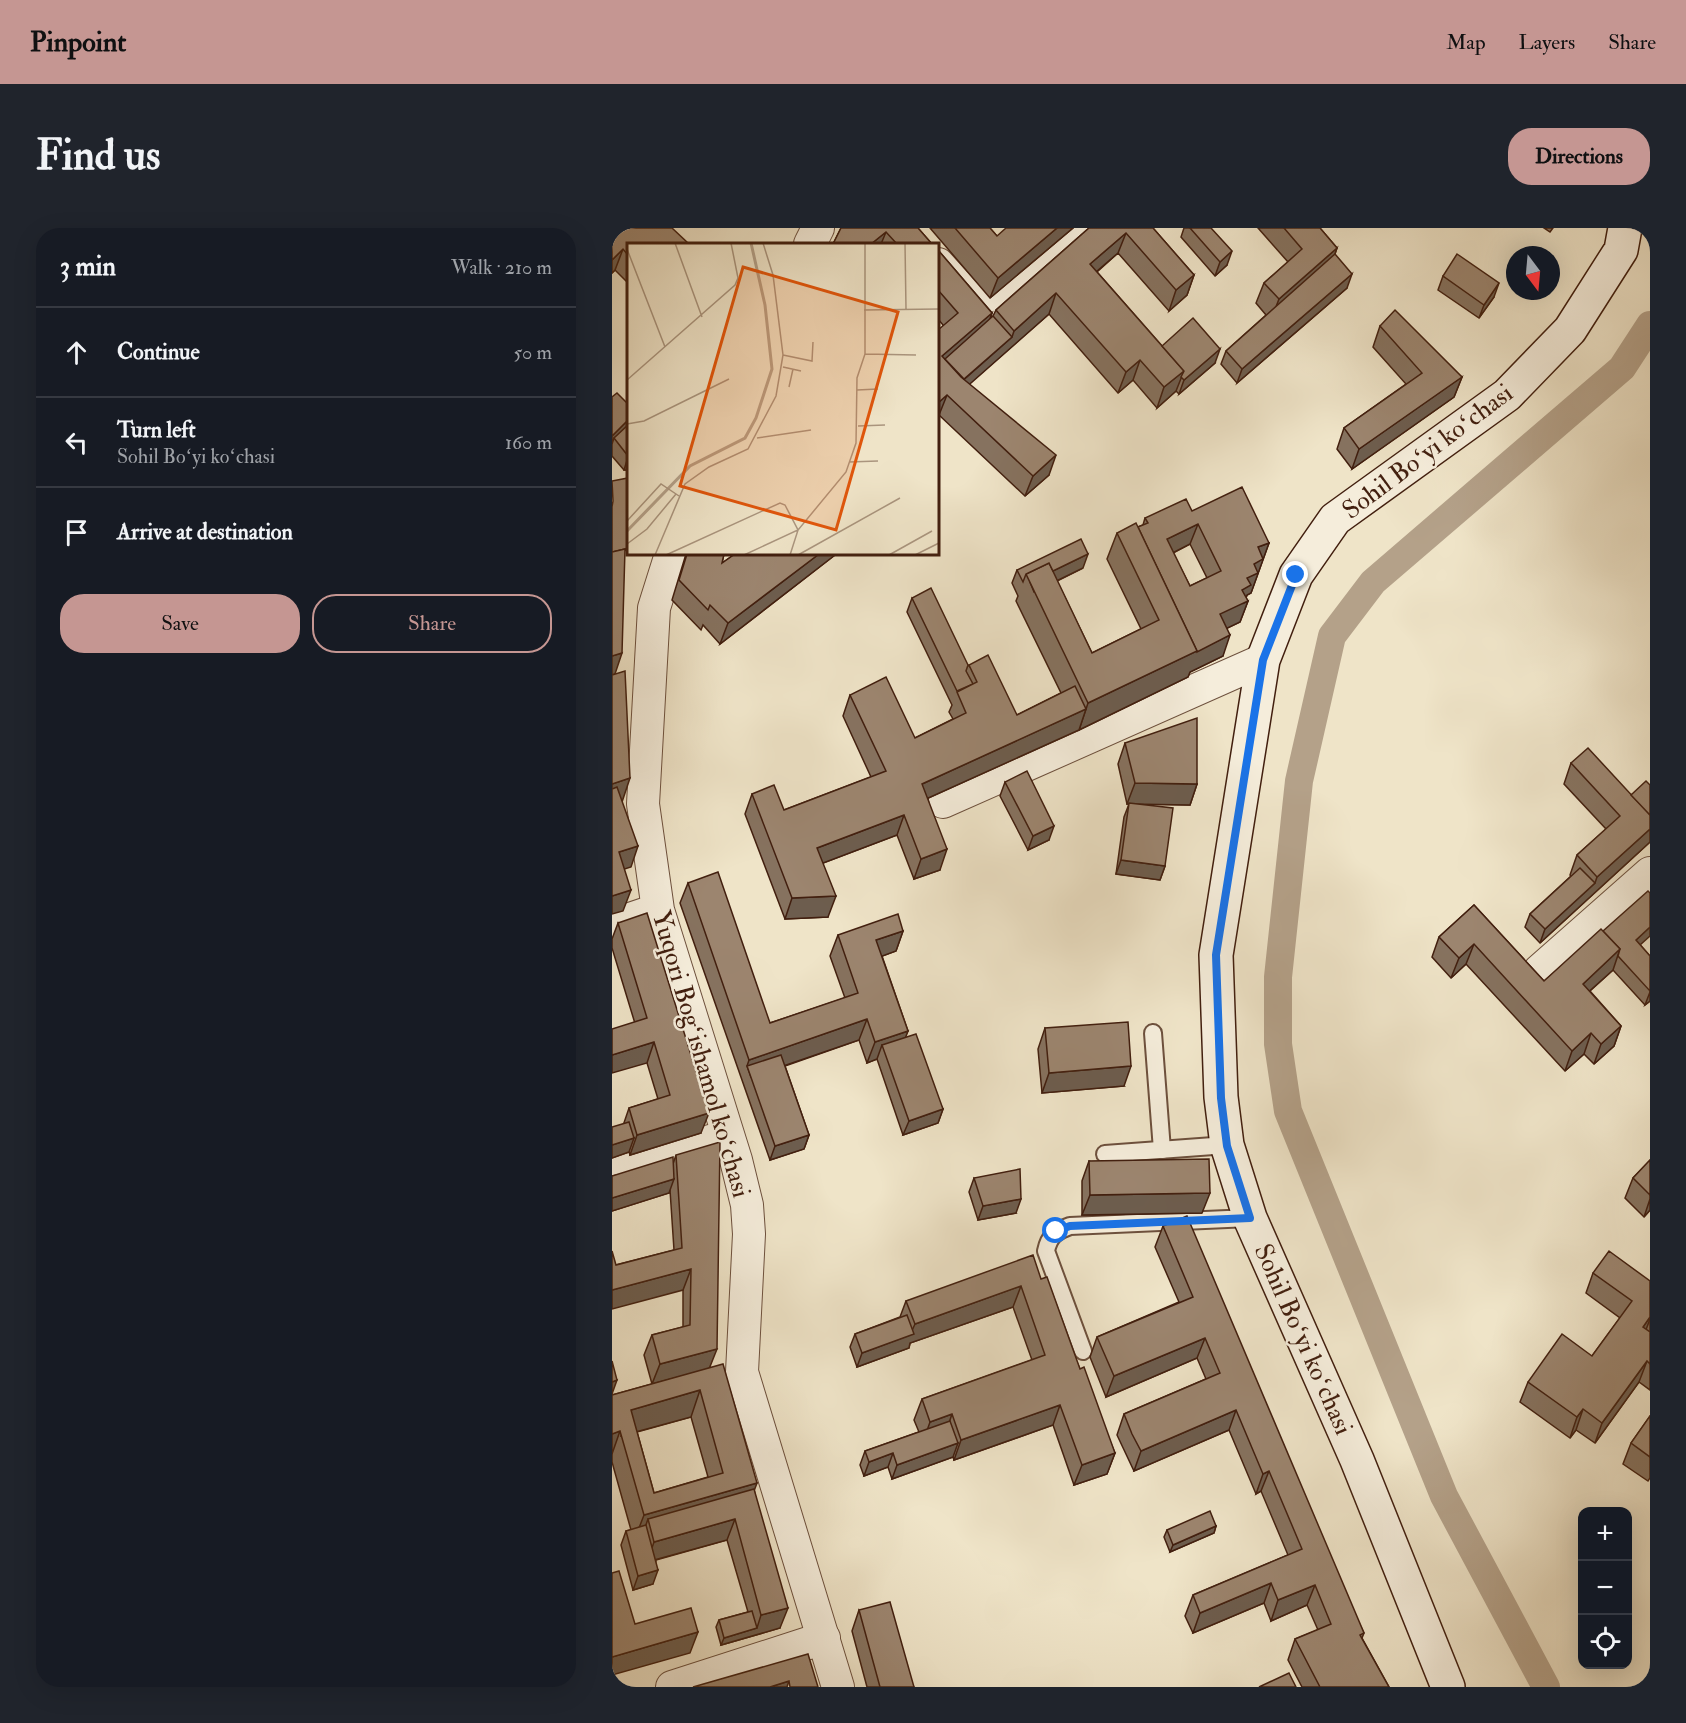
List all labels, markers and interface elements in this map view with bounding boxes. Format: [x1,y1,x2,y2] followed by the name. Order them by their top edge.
[30,25,126,60] text: Pinpoint
[1446,29,1486,56] text: Map
[1519,29,1575,56] text: Layers
[1608,29,1656,56] text: Share
[1508,128,1650,185] button: Directions
[36,130,160,182] text: Find us
[627,243,939,555] inset map
[1506,246,1560,300] north arrow
[60,251,116,283] text: 3 min
[451,255,552,280] text: Walk · 210 m
[60,336,93,369] icon: ahead
[117,338,200,366] text: Continue
[513,340,552,365] text: 50 m
[1336,377,1519,526] street label: Sohil Boʻyi koʻchasi
[117,416,196,444] text: Turn left
[60,426,93,459] icon: left
[505,430,552,455] text: 160 m
[117,444,275,469] text: Sohil Boʻyi koʻchasi
[60,516,93,549] icon: arrive
[117,518,293,546] text: Arrive at destination
[1282,561,1308,587] route end
[60,594,300,653] button: Save
[312,594,552,653] button: Share
[645,907,757,1201] street label: Yuqori Bogʻishamol koʻchasi
[1042,1217,1068,1243] route start
[1247,1239,1360,1440] street label: Sohil Boʻyi koʻchasi
[1578,1507,1632,1669] map controls
[1578,1507,1632,1561] button: +
[1578,1561,1632,1615] button: −
[1578,1615,1632,1669] button: locate

